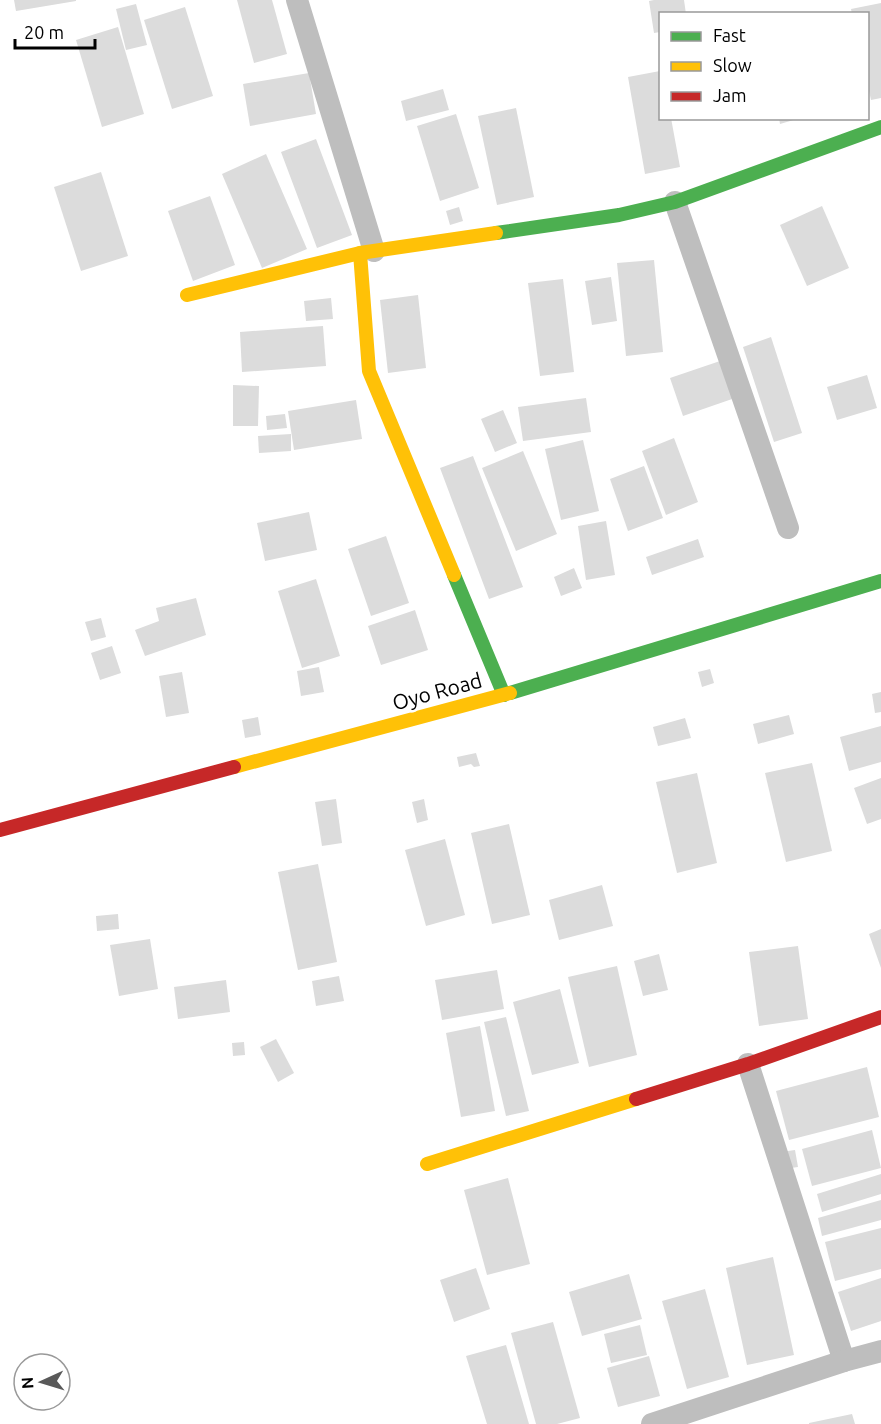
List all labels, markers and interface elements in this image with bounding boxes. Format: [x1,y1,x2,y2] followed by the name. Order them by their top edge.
[15,12,94,50] scale bar
[659,12,869,120] legend
[24,22,64,42] text: 20 m
[713,25,746,45] text: Fast
[713,55,752,75] text: Slow
[713,85,747,105] text: Jam
[390,668,484,714] street label: Oyo Road
[12,1352,72,1412] north arrow
[18,1376,36,1390] text: N

